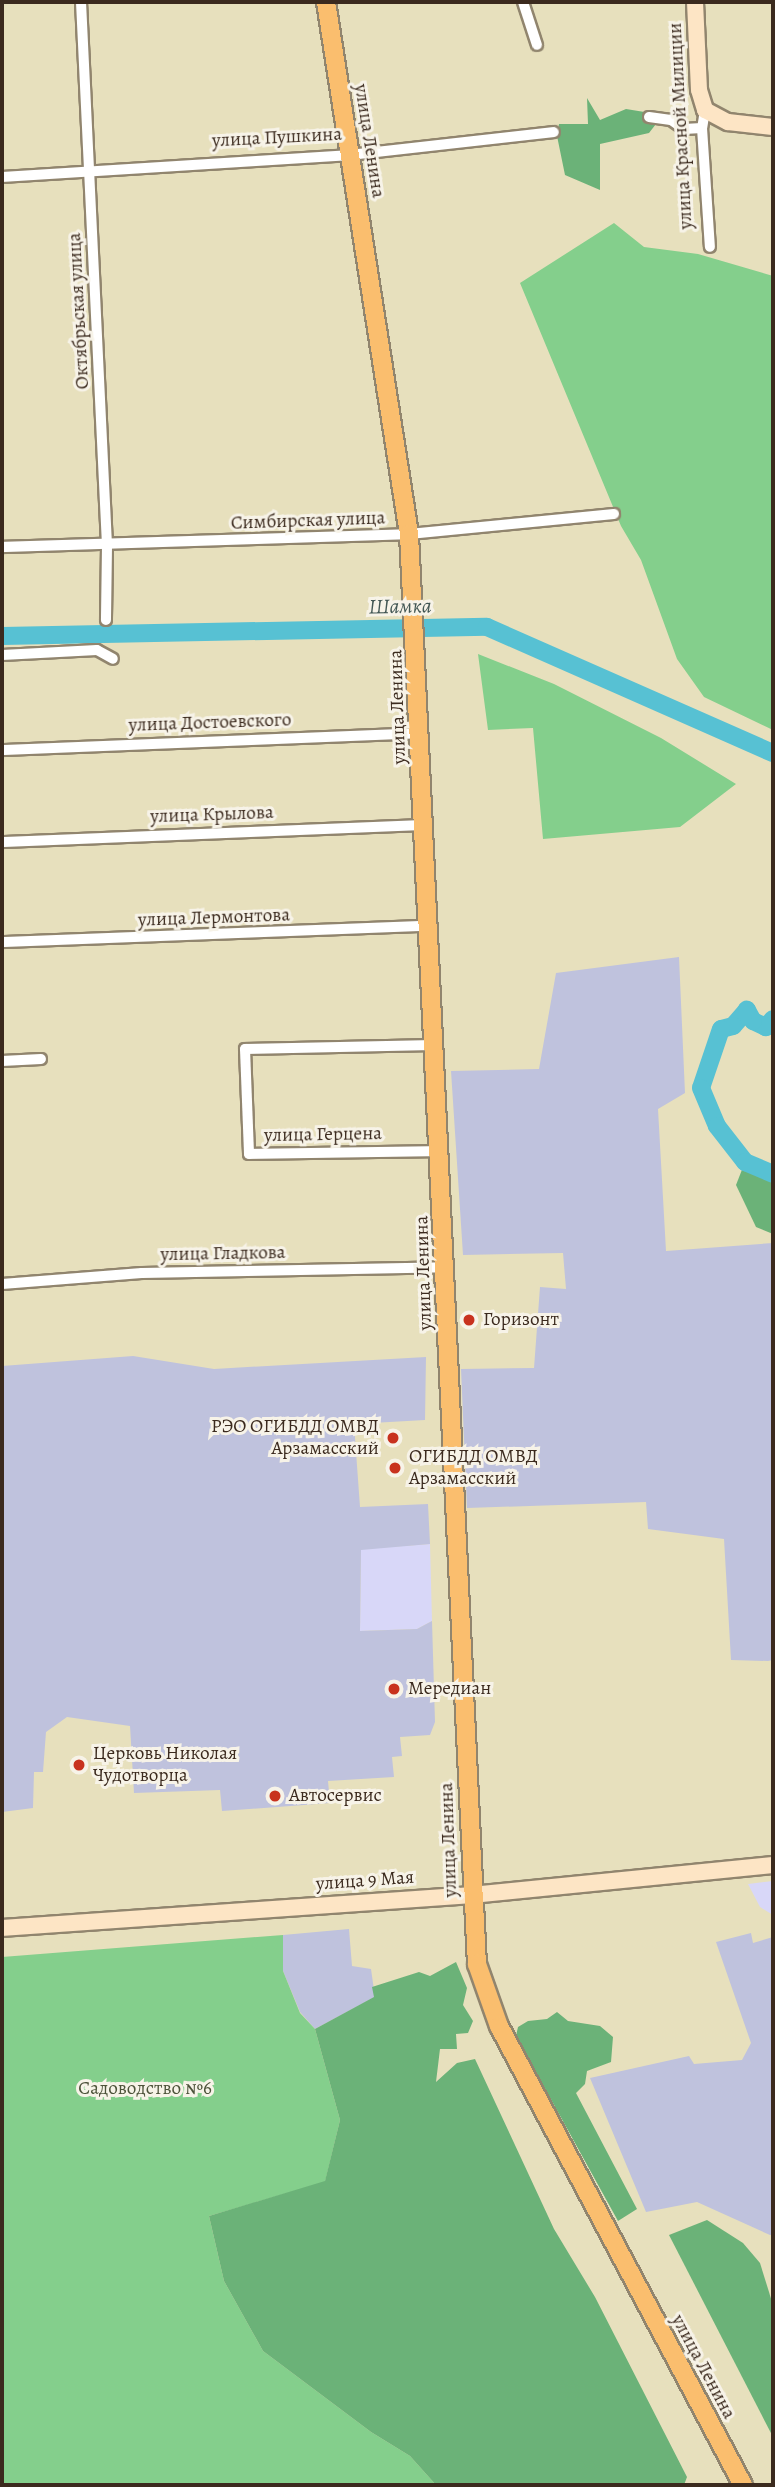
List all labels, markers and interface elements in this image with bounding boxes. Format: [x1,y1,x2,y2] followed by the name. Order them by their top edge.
[664,22,698,230] street label: улица Красной Милиции
[349,82,389,200] street label: улица Ленина
[211,123,343,153] street label: улица Пушкина
[64,232,94,390] street label: Октябрьская улица
[230,507,386,535] street label: Симбирская улица
[368,593,432,619] water label: Шамка
[385,649,411,765] street label: улица Ленина
[128,709,292,737] street label: улица Достоевского
[150,801,274,829] street label: улица Крылова
[138,904,290,932] street label: улица Лермонтова
[264,1123,382,1147] street label: улица Герцена
[411,1215,437,1331] street label: улица Ленина
[160,1242,286,1266] street label: улица Гладкова
[483,1309,559,1331] place label: Горизонт
[461,1312,477,1328] marker: Горизонт
[211,1416,379,1460] place label: РЭО ОГИБДД ОМВД Арзамасский
[385,1430,401,1446] marker: РЭО ОГИБДД ОМВД Арзамасский
[409,1446,538,1490] place label: ОГИБДД ОМВД Арзамасский
[387,1460,403,1476] marker: ОГИБДД ОМВД Арзамасский
[408,1678,491,1700] place label: Мередиан
[386,1681,402,1697] marker: Мередиан
[93,1743,237,1787] place label: Церковь Николая Чудотворца
[71,1757,87,1773] marker: Церковь Николая Чудотворца
[436,1782,462,1898] street label: улица Ленина
[289,1785,382,1807] place label: Автосервис
[267,1788,283,1804] marker: Автосервис
[315,1866,415,1896] street label: улица 9 Мая
[78,2078,212,2100] park label: Садоводство №6
[666,2311,740,2423] street label: улица Ленина

